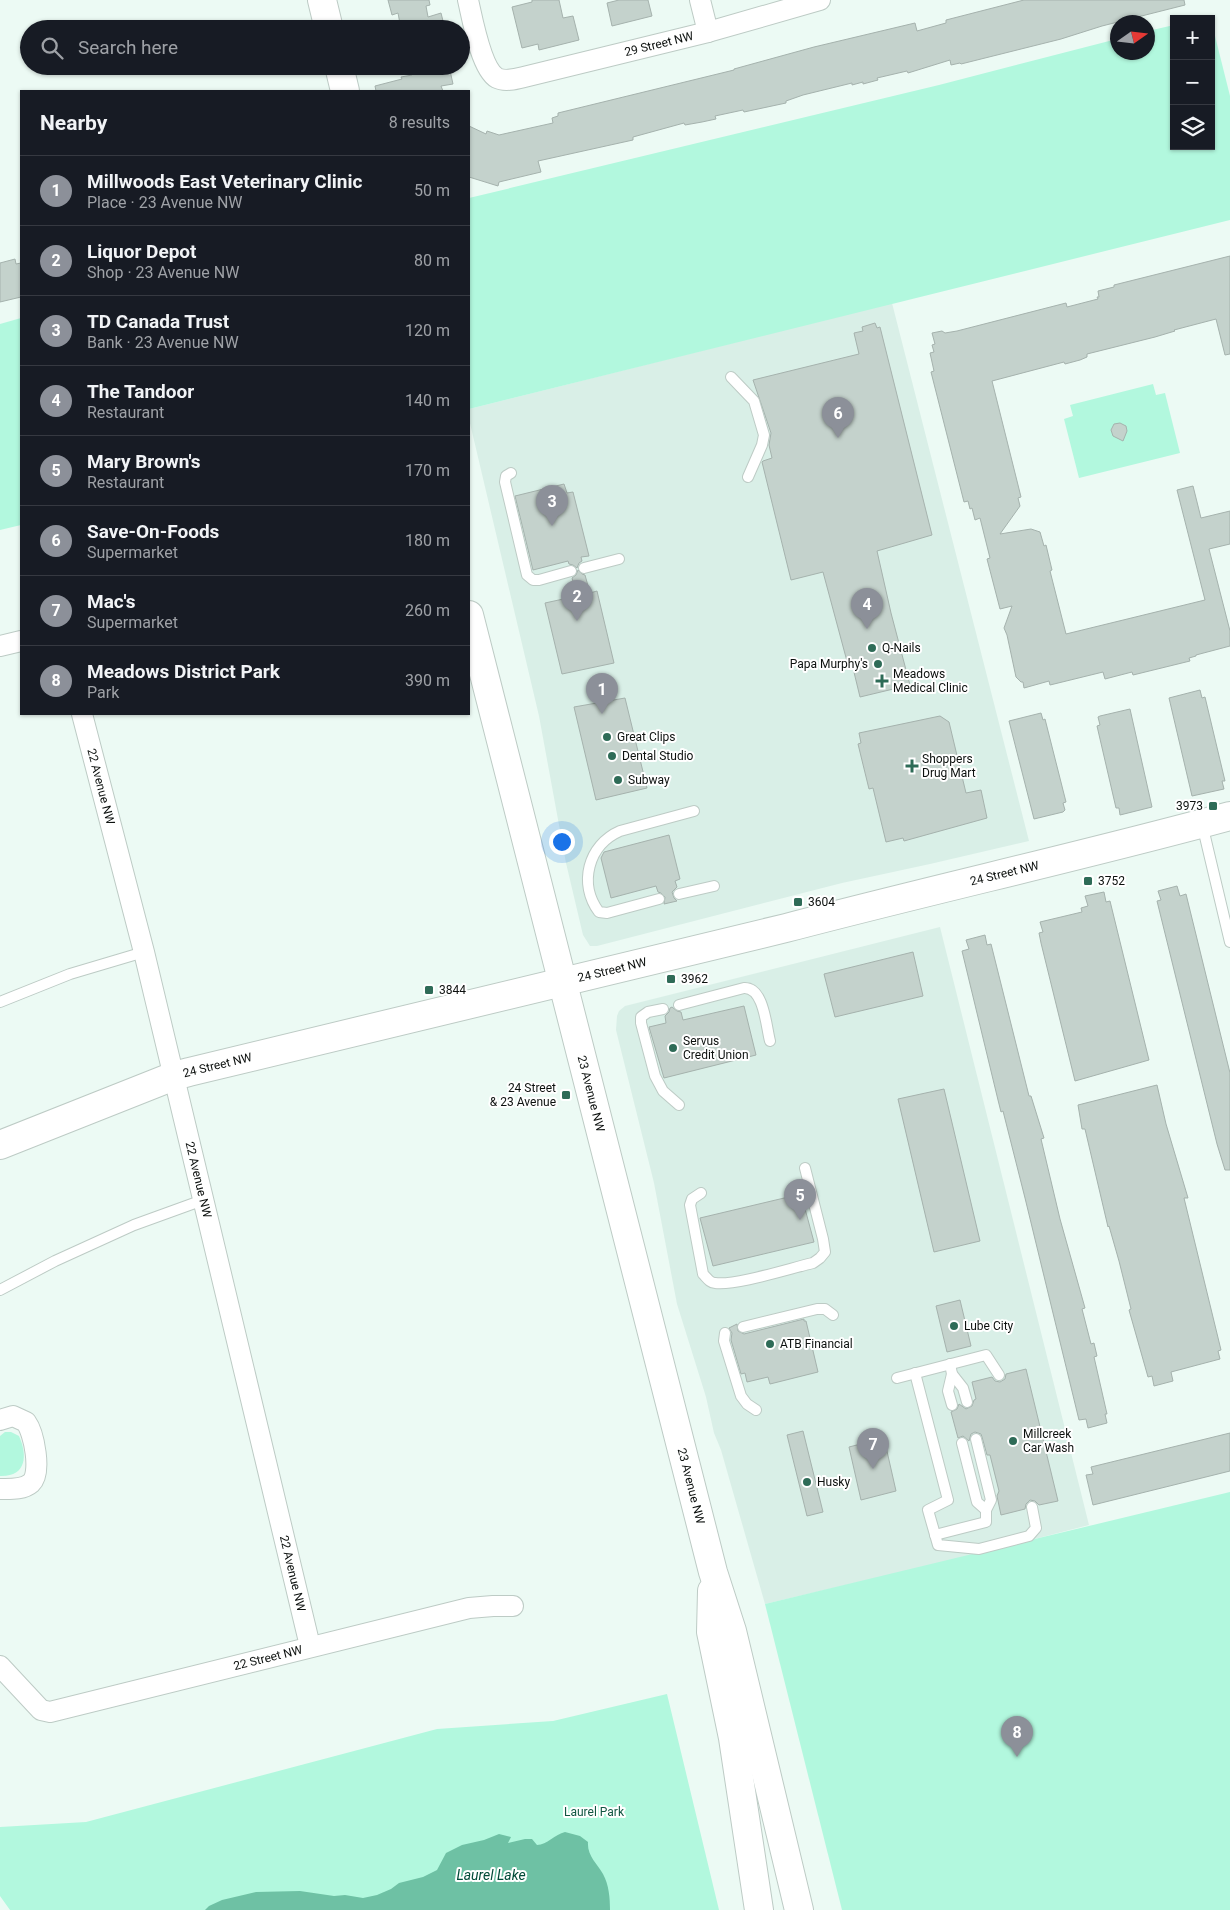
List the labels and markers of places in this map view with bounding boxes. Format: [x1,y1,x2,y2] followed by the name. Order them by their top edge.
[822,397,854,438] pin: 6
[536,485,568,526] pin: 3
[561,580,593,621] pin: 2
[851,588,883,629] pin: 4
[882,641,921,655] place label: Q-Nails
[866,642,878,654] marker: Q-Nails
[790,657,868,671] place label: Papa Murphy's
[872,658,884,670] marker: Papa Murphy's
[893,667,968,695] place label: Meadows Medical Clinic
[586,673,618,714] pin: 1
[875,674,889,688] marker: Meadows Medical Clinic
[617,730,676,744] place label: Great Clips
[601,731,613,743] marker: Great Clips
[622,749,694,763] place label: Dental Studio
[606,750,618,762] marker: Dental Studio
[922,752,976,780] place label: Shoppers Drug Mart
[906,760,918,772] marker: Shoppers Drug Mart
[628,773,670,787] place label: Subway
[612,774,624,786] marker: Subway
[1176,799,1203,813] place label: 3973
[1207,800,1219,812] marker: 3973
[1098,874,1125,888] place label: 3752
[1082,875,1094,887] marker: 3752
[808,895,835,909] place label: 3604
[792,896,804,908] marker: 3604
[681,972,708,986] place label: 3962
[665,973,677,985] marker: 3962
[439,983,466,997] place label: 3844
[423,984,435,996] marker: 3844
[683,1034,749,1062] place label: Servus Credit Union
[667,1042,679,1054] marker: Servus Credit Union
[490,1081,556,1109] place label: 24 Street & 23 Avenue
[560,1089,572,1101] marker: 24 Street & 23 Avenue
[784,1179,816,1220] pin: 5
[964,1319,1014,1333] place label: Lube City
[948,1320,960,1332] marker: Lube City
[780,1337,853,1351] place label: ATB Financial
[764,1338,776,1350] marker: ATB Financial
[1023,1427,1074,1455] place label: Millcreek Car Wash
[857,1428,889,1469] pin: 7
[1007,1435,1019,1447] marker: Millcreek Car Wash
[817,1475,850,1489] place label: Husky
[801,1476,813,1488] marker: Husky
[1001,1716,1033,1757] pin: 8

